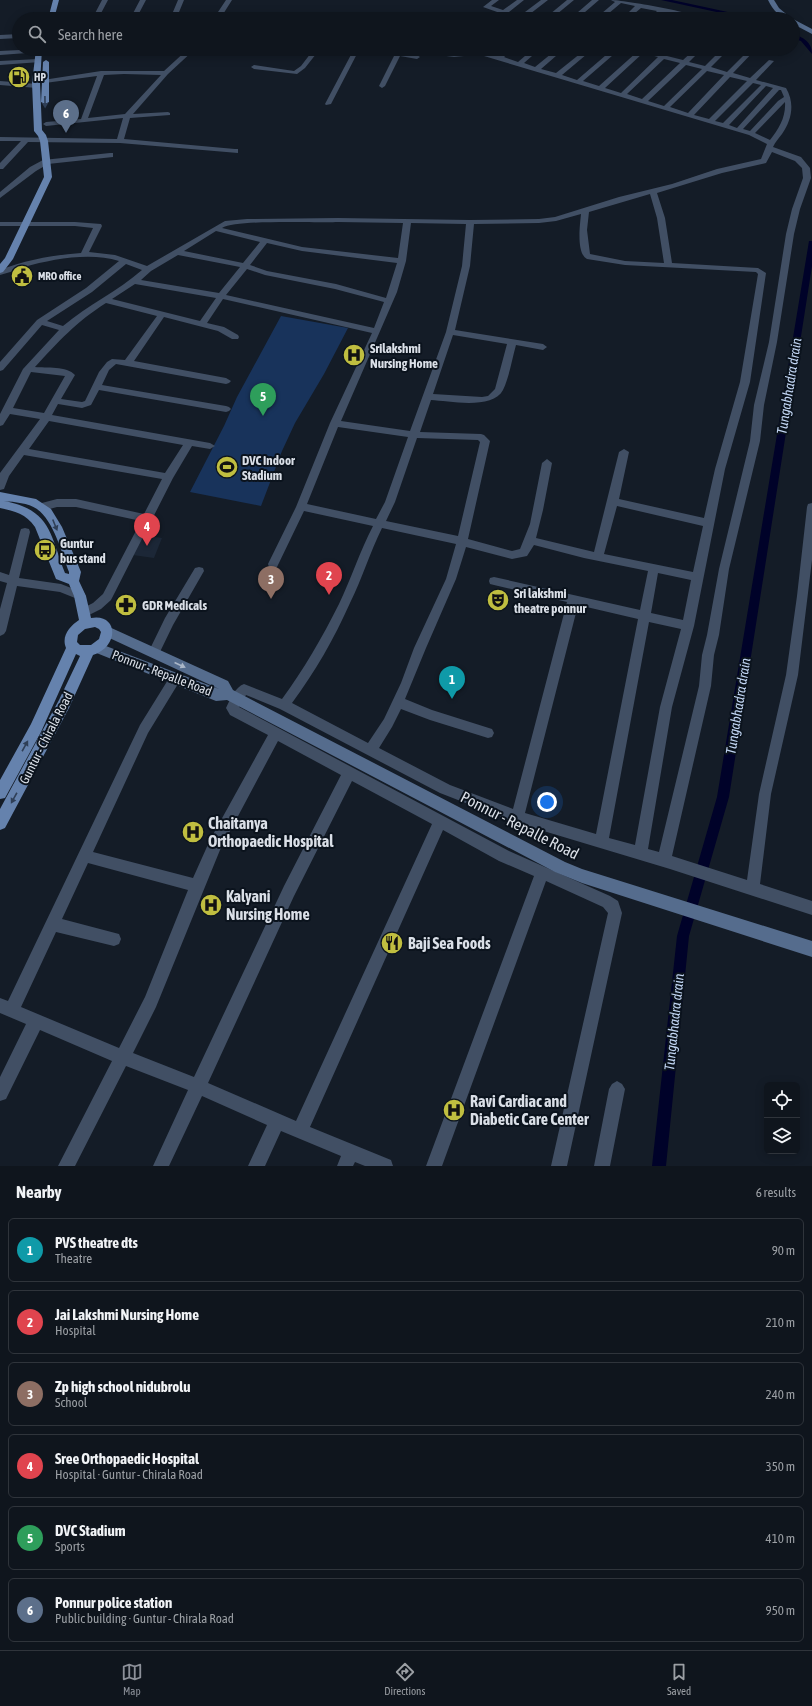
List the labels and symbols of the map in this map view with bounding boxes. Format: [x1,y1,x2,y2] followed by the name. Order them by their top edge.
[6,64,32,90] fuel station icon: HP
[34,71,46,83] place label: HP
[42,96,48,109] one-way arrow
[53,100,79,133] pin: 6
[9,263,35,289] public building icon: MRO office
[38,270,81,282] place label: MRO office
[773,336,805,435] water label: Tungabhadra drain
[370,341,438,371] place label: Srilakshmi Nursing Home
[341,342,367,368] hospital icon: Srilakshmi Nursing Home
[250,383,276,416] pin: 5
[242,453,296,483] place label: DVC Indoor Stadium
[214,454,240,480] sports icon: DVC Indoor Stadium
[134,513,160,546] pin: 4
[53,520,59,532] one-way arrow
[60,536,106,566] place label: Guntur bus stand
[32,537,58,563] bus stop icon: Guntur bus stand
[316,562,342,595] pin: 2
[258,566,284,599] pin: 3
[513,586,587,616] place label: Sri lakshmi theatre ponnur
[485,587,511,613] theatre icon: Sri lakshmi theatre ponnur
[113,592,139,618] pharmacy icon: GDR Medicals
[142,598,207,613] place label: GDR Medicals
[110,647,214,699] street label: Ponnur - Repalle Road
[722,656,754,755] water label: Tungabhadra drain
[174,662,186,668] one-way arrow
[439,666,465,699] pin: 1
[16,690,76,786] street label: Guntur - Chirala Road
[22,740,29,752] one-way arrow
[457,787,582,863] street label: Ponnur - Repalle Road
[537,792,557,812] your location
[11,793,17,804] one-way arrow
[208,814,334,850] place label: Chaitanya Orthopaedic Hospital
[180,819,206,845] hospital icon: Chaitanya Orthopaedic Hospital
[226,887,310,923] place label: Kalyani Nursing Home
[198,892,224,918] hospital icon: Kalyani Nursing Home
[379,930,405,956] restaurant icon: Baji Sea Foods
[408,934,491,952] place label: Baji Sea Foods
[661,973,687,1071] water label: Tungabhadra drain
[470,1092,589,1128] place label: Ravi Cardiac and Diabetic Care Center
[441,1097,467,1123] hospital icon: Ravi Cardiac and Diabetic Care Center

